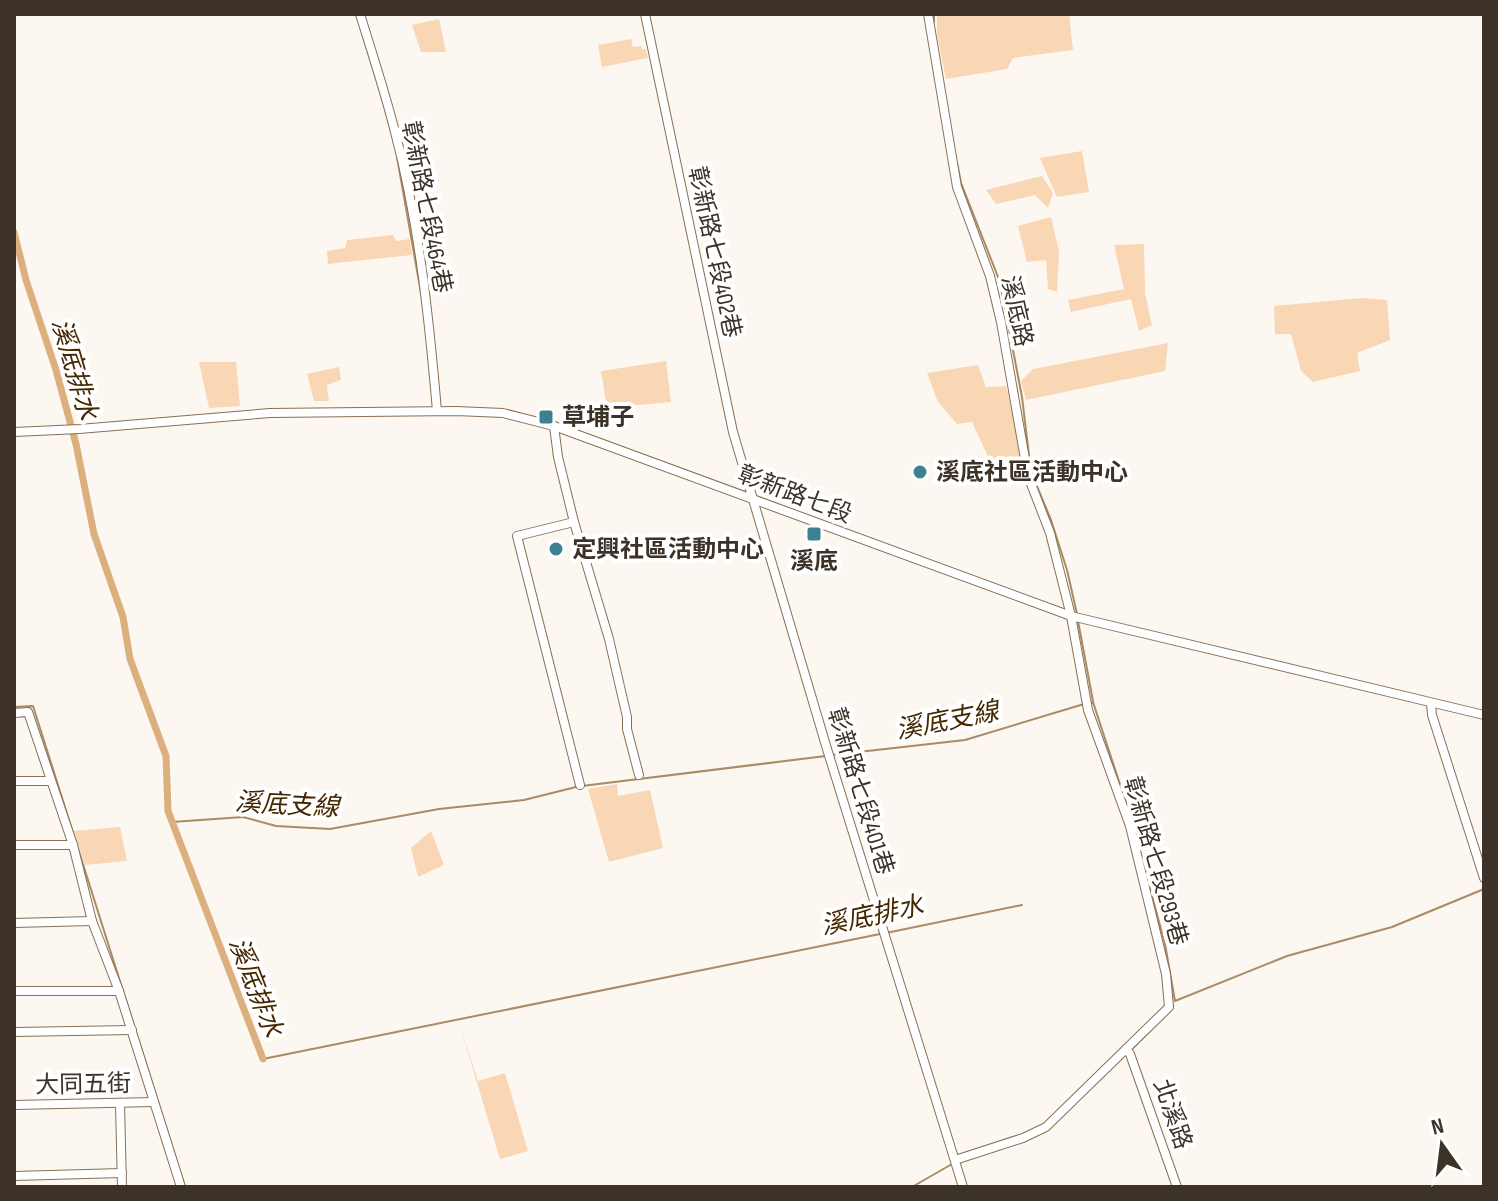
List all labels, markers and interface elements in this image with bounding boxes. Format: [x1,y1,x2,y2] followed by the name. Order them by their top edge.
[396,118,457,296] street label: 彰新路七段464巷
[682,164,747,341] street label: 彰新路七段402巷
[995,273,1038,349] street label: 溪底路
[44,315,103,425] water label: 溪底排水
[562,403,634,432] place label: 草埔子
[537,408,555,426] marker: 草埔子
[936,458,1128,487] place label: 溪底社區活動中心
[734,459,856,530] street label: 彰新路七段
[911,463,929,481] marker: 溪底社區活動中心
[805,525,823,543] marker: 溪底
[572,535,764,564] place label: 定興社區活動中心
[547,540,565,558] marker: 定興社區活動中心
[790,547,838,576] place label: 溪底
[893,696,1004,747] water label: 溪底支線
[821,704,900,878] street label: 彰新路七段401巷
[1118,773,1194,949] street label: 彰新路七段293巷
[234,787,343,824] water label: 溪底支線
[818,890,927,942] water label: 溪底排水
[221,933,288,1043] water label: 溪底排水
[35,1069,131,1100] street label: 大同五街
[1147,1075,1198,1153] street label: 北溪路
[1402,1105,1482,1185] north arrow
[1429,1113,1446,1142] text: N

